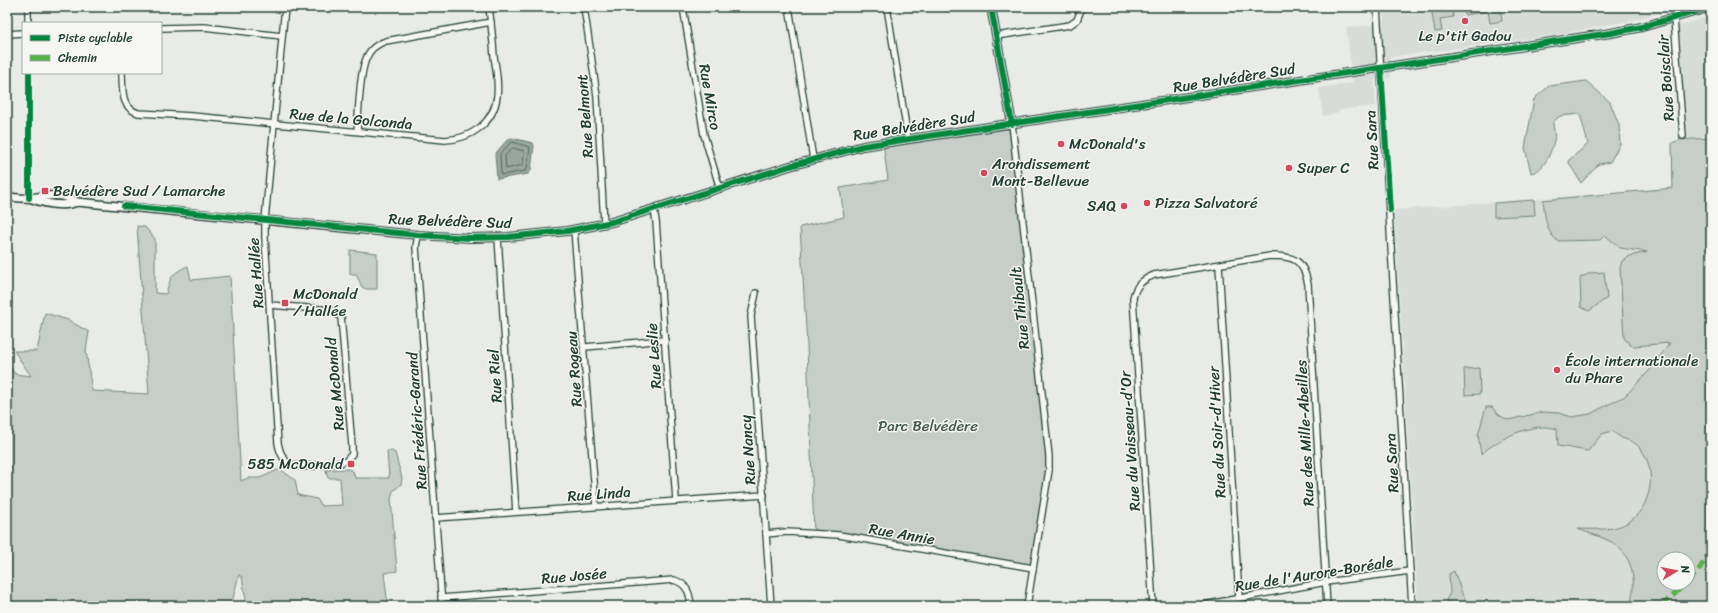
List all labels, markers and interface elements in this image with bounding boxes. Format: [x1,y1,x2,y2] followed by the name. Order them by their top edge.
[1460,16,1470,26] marker: Le p'tit Gadou
[22,22,162,74] legend
[1418,23,1512,49] place label: Le p'tit Gadou
[58,27,132,49] text: Piste cyclable
[1650,33,1682,122] street label: Rue Boisclair
[58,47,97,69] text: Chemin
[1171,55,1298,100] street label: Rue Belvédère Sud
[691,62,729,133] street label: Rue Mirco
[569,73,601,159] street label: Rue Belmont
[289,101,414,137] street label: Rue de la Golconda
[851,103,978,148] street label: Rue Belvédère Sud
[1357,109,1387,170] street label: Rue Sara
[1069,131,1146,157] place label: McDonald's
[1056,139,1066,149] marker: McDonald's
[991,151,1091,194] place label: Arondissement Mont-Bellevue
[1297,155,1350,181] place label: Super C
[1284,163,1294,173] marker: Super C
[979,168,989,178] marker: Arondissement Mont-Bellevue
[53,178,225,204] place label: Belvédère Sud / Lamarche
[40,186,50,196] marker: Belvédère Sud / Lamarche
[1155,190,1258,216] place label: Pizza Salvatoré
[1087,193,1116,219] place label: SAQ
[1142,198,1152,208] marker: Pizza Salvatoré
[1119,201,1129,211] marker: SAQ
[388,206,513,236] street label: Rue Belvédère Sud
[241,236,271,309] street label: Rue Hallée
[1003,265,1037,351] street label: Rue Thibault
[293,281,358,324] place label: McDonald / Hallée
[280,298,290,308] marker: McDonald / Hallée
[639,322,669,390] street label: Rue Leslie
[558,330,590,408] street label: Rue Rogeau
[318,335,352,432] street label: Rue McDonald
[480,347,510,404] street label: Rue Riel
[1565,348,1698,391] place label: École internationale du Phare
[399,350,435,491] street label: Rue Frédéric-Garand
[1288,359,1322,507] street label: Rue des Mille-Abeilles
[1201,365,1233,499] street label: Rue du Soir-d'Hiver
[1552,365,1562,375] marker: École internationale du Phare
[1112,369,1148,512] street label: Rue du Vaisseau-d'Or
[878,413,978,439] park label: Parc Belvédère
[733,414,763,486] street label: Rue Nancy
[1377,432,1407,493] street label: Rue Sara
[248,451,344,477] place label: 585 McDonald
[346,459,356,469] marker: 585 McDonald
[566,479,632,509] street label: Rue Linda
[867,515,937,553] street label: Rue Annie
[1233,549,1395,599] street label: Rue de l'Aurore-Boréale
[1656,551,1696,591] north arrow
[540,560,608,592] street label: Rue Josée
[1675,563,1695,575] text: N

